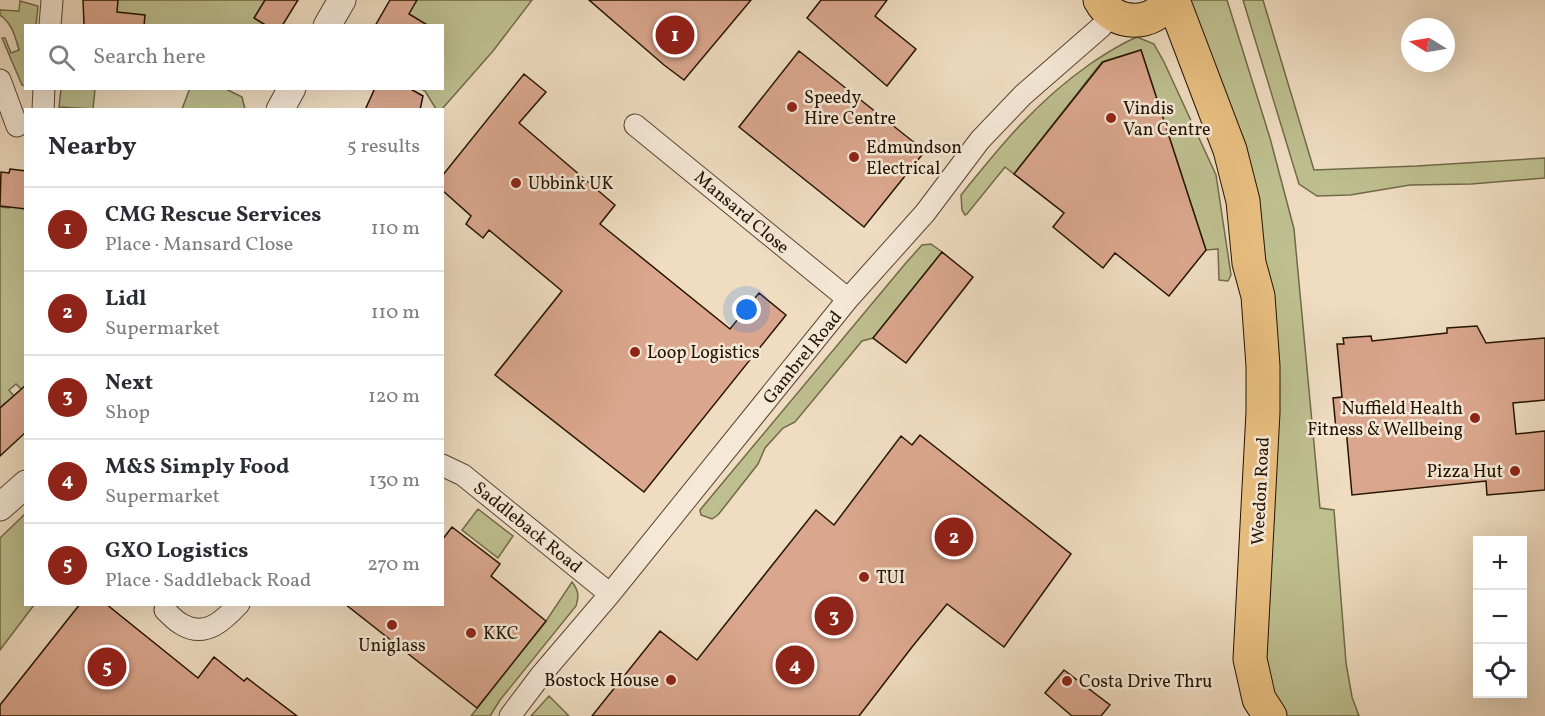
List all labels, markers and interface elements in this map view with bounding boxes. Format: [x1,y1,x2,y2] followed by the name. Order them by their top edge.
[656,12,694,57] pin: 1
[1401,18,1455,72] north arrow
[24,24,444,90] search box
[45,41,78,74] icon: search
[93,42,206,73] text: Search here
[804,86,896,132] place label: Speedy Hire Centre
[1123,97,1210,143] place label: Vindis Van Centre
[785,100,799,114] marker: Speedy Hire Centre
[1104,111,1118,125] marker: Vindis Van Centre
[48,129,137,165] text: Nearby
[347,133,420,161] text: 5 results
[866,136,962,182] place label: Edmundson Electrical
[847,150,861,164] marker: Edmundson Electrical
[688,166,794,260] street label: Mansard Close
[528,172,614,197] place label: Ubbink UK
[509,176,523,190] marker: Ubbink UK
[105,200,321,231] text: CMG Rescue Services
[63,215,72,243] text: 1
[371,215,420,243] text: 110 m
[105,231,293,259] text: Place · Mansard Close
[105,284,147,315] text: Lidl
[732,295,761,324] your location
[62,299,73,327] text: 2
[371,299,420,327] text: 110 m
[758,306,849,410] street label: Gambrel Road
[105,315,220,343] text: Supermarket
[647,341,760,366] place label: Loop Logistics
[628,345,642,359] marker: Loop Logistics
[105,368,153,399] text: Next
[62,383,73,411] text: 3
[368,383,420,411] text: 120 m
[1307,397,1463,443] place label: Nuffield Health Fitness & Wellbeing
[105,399,150,427] text: Shop
[1468,411,1482,425] marker: Nuffield Health Fitness & Wellbeing
[1246,436,1277,546] street label: Weedon Road
[105,452,289,483] text: M&S Simply Food
[1427,460,1503,485] place label: Pizza Hut
[1508,464,1522,478] marker: Pizza Hut
[61,467,74,495] text: 4
[369,467,420,495] text: 130 m
[467,476,587,580] street label: Saddleback Road
[105,483,220,511] text: Supermarket
[934,514,974,560] pin: 2
[105,536,248,567] text: GXO Logistics
[1473,536,1527,698] map controls
[1473,536,1527,590] button: +
[63,551,72,579] text: 5
[367,551,420,579] text: 270 m
[876,566,905,591] place label: TUI
[105,567,311,595] text: Place · Saddleback Road
[857,570,871,584] marker: TUI
[1473,590,1527,644] button: −
[814,594,854,638] pin: 3
[385,618,399,632] marker: Uniglass
[483,622,519,647] place label: KKC
[464,626,478,640] marker: KKC
[358,634,426,659] place label: Uniglass
[776,642,814,688] pin: 4
[88,644,126,690] pin: 5
[1473,644,1527,698] button: locate
[544,669,659,694] place label: Bostock House
[1079,670,1213,695] place label: Costa Drive Thru
[664,673,678,687] marker: Bostock House
[1060,674,1074,688] marker: Costa Drive Thru

